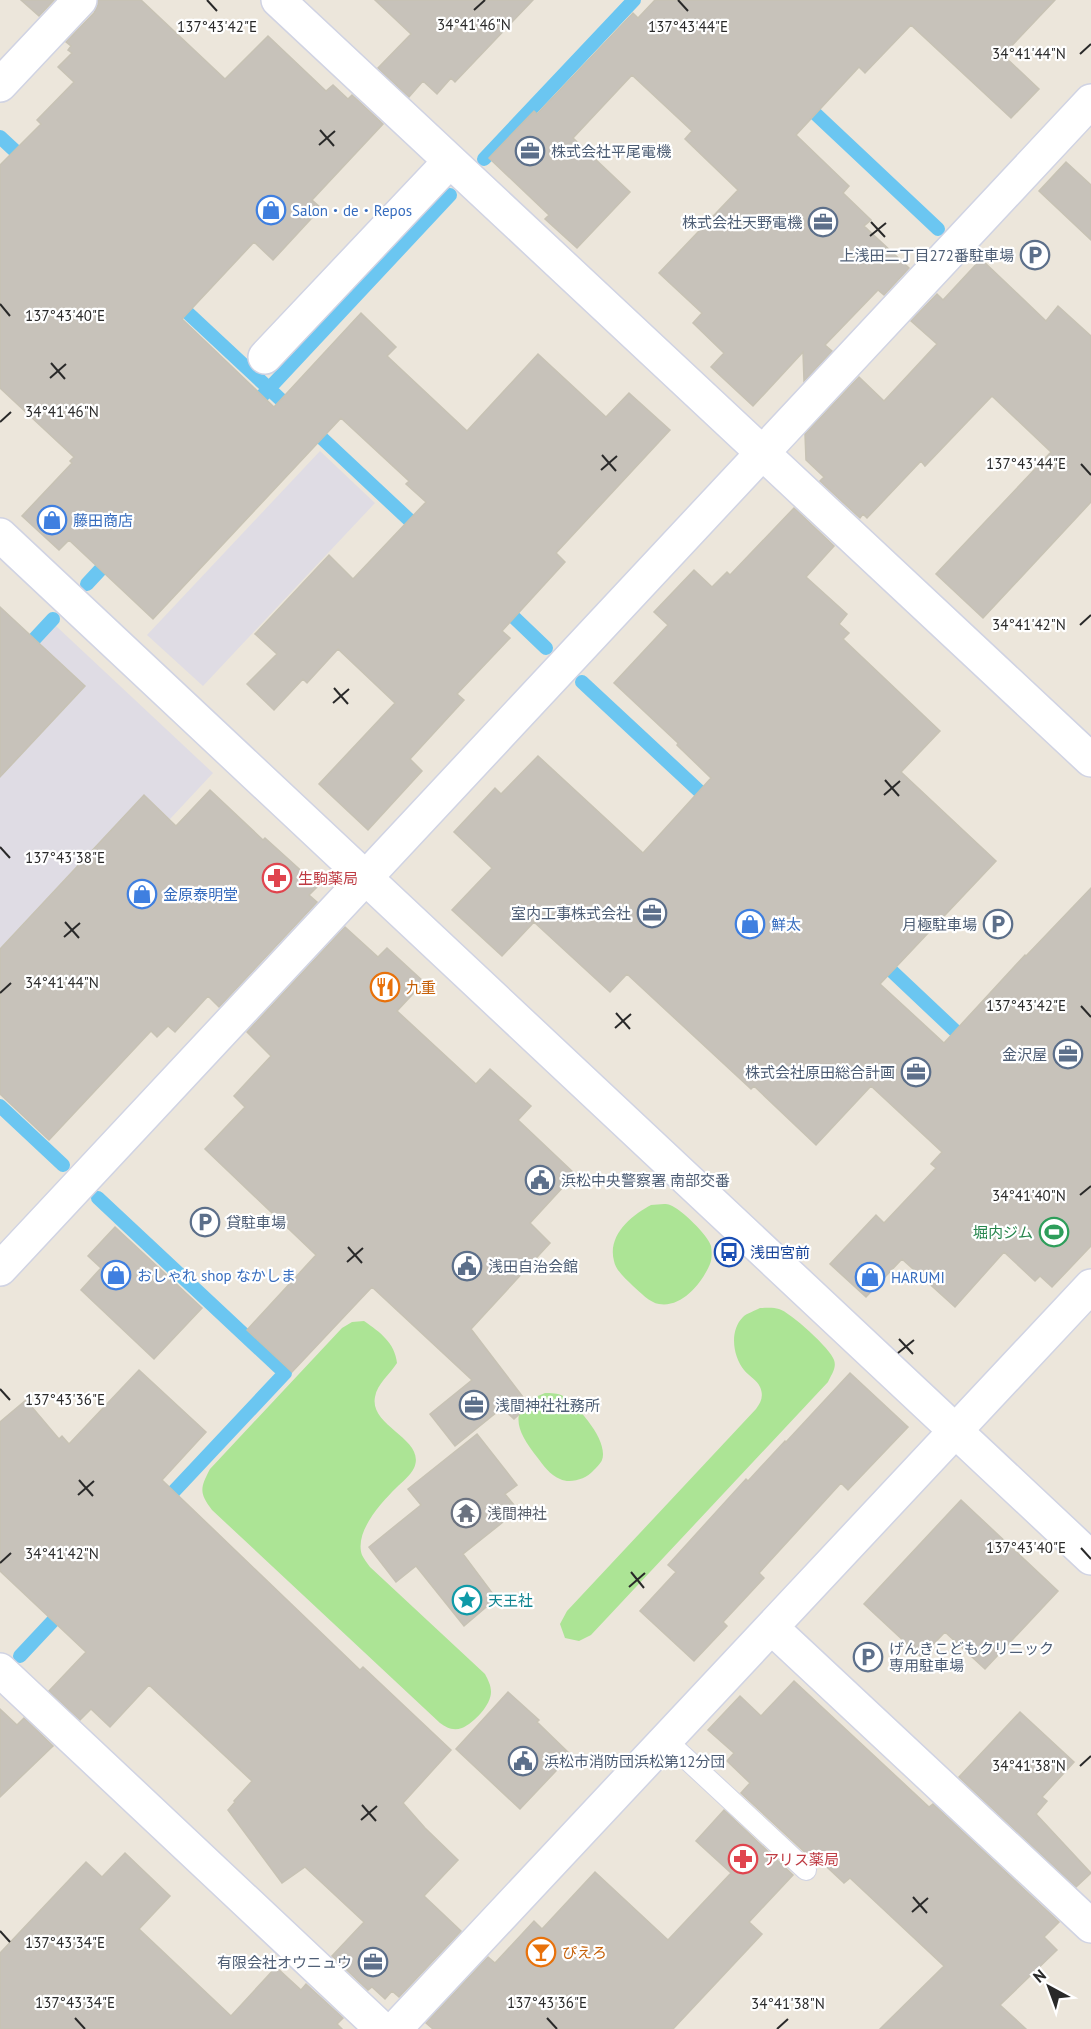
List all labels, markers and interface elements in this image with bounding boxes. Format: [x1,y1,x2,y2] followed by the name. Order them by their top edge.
[437,15,511,34] text: 34°41'46"N
[177,17,257,36] text: 137°43'42"E
[648,17,728,36] text: 137°43'44"E
[992,44,1066,63] text: 34°41'44"N
[514,135,546,167] office icon: 株式会社平尾電機
[551,142,671,161] place label: 株式会社平尾電機
[255,194,287,226] shop icon: Salon・de・Repos
[292,201,412,220] place label: Salon・de・Repos
[807,206,839,238] office icon: 株式会社天野電機
[682,213,802,232] place label: 株式会社天野電機
[1019,239,1051,271] parking icon: 上浅田二丁目272番駐車場
[839,246,1014,265] place label: 上浅田二丁目272番駐車場
[25,306,105,325] text: 137°43'40"E
[25,402,99,421] text: 34°41'46"N
[986,454,1066,473] text: 137°43'44"E
[36,504,68,536] shop icon: 藤田商店
[73,511,133,530] place label: 藤田商店
[992,615,1066,634] text: 34°41'42"N
[25,848,105,867] text: 137°43'38"E
[261,862,293,894] pharmacy icon: 生駒薬局
[298,869,358,888] place label: 生駒薬局
[126,878,158,910] shop icon: 金原泰明堂
[163,885,238,904] place label: 金原泰明堂
[636,897,668,929] office icon: 室内工事株式会社
[511,904,631,923] place label: 室内工事株式会社
[734,908,766,940] shop icon: 鮮太
[982,908,1014,940] parking icon: 月極駐車場
[771,915,801,934] place label: 鮮太
[902,915,977,934] place label: 月極駐車場
[369,971,401,1003] restaurant icon: 九重
[25,973,99,992] text: 34°41'44"N
[406,978,436,997] place label: 九重
[986,996,1066,1015] text: 137°43'42"E
[1052,1038,1084,1070] office icon: 金沢屋
[1002,1045,1047,1064] place label: 金沢屋
[900,1056,932,1088] office icon: 株式会社原田総合計画
[745,1063,895,1082] place label: 株式会社原田総合計画
[524,1164,556,1196] public building icon: 浜松中央警察署 南部交番
[561,1171,730,1190] place label: 浜松中央警察署 南部交番
[992,1186,1066,1205] text: 34°41'40"N
[189,1206,221,1238] parking icon: 貸駐車場
[226,1213,286,1232] place label: 貸駐車場
[1038,1216,1070,1248] sports icon: 堀内ジム
[973,1223,1033,1242] place label: 堀内ジム
[713,1236,745,1268] bus stop icon: 浅田宮前
[750,1243,810,1262] place label: 浅田宮前
[451,1250,483,1282] public building icon: 浅田自治会館
[488,1257,578,1276] place label: 浅田自治会館
[100,1259,132,1291] shop icon: おしゃれ shop なかしま
[854,1261,886,1293] shop icon: HARUMI
[137,1266,296,1285] place label: おしゃれ shop なかしま
[891,1268,945,1287] place label: HARUMI
[458,1389,490,1421] office icon: 浅間神社社務所
[25,1390,105,1409] text: 137°43'36"E
[495,1396,600,1415] place label: 浅間神社社務所
[450,1497,482,1529] temple icon: 浅間神社
[487,1504,547,1523] place label: 浅間神社
[986,1538,1066,1557] text: 137°43'40"E
[25,1544,99,1563] text: 34°41'42"N
[451,1584,483,1616] place icon: 天王社
[488,1591,533,1610] place label: 天王社
[889,1639,1054,1675] place label: げんきこどもクリニック 専用駐車場
[852,1641,884,1673] parking icon: げんきこどもクリニック 専用駐車場
[507,1745,539,1777] public building icon: 浜松市消防団浜松第12分団
[544,1752,725,1771] place label: 浜松市消防団浜松第12分団
[992,1756,1066,1775] text: 34°41'38"N
[727,1843,759,1875] pharmacy icon: アリス薬局
[764,1850,839,1869] place label: アリス薬局
[25,1933,105,1952] text: 137°43'34"E
[525,1936,557,1968] bar icon: ぴえろ
[562,1943,607,1962] place label: ぴえろ
[357,1946,389,1978] office icon: 有限会社オウニュウ
[217,1953,352,1972] place label: 有限会社オウニュウ
[1019,1957,1079,2017] north arrow
[1029,1965,1050,1987] text: N
[35,1993,115,2012] text: 137°43'34"E
[507,1993,587,2012] text: 137°43'36"E
[751,1994,825,2013] text: 34°41'38"N

